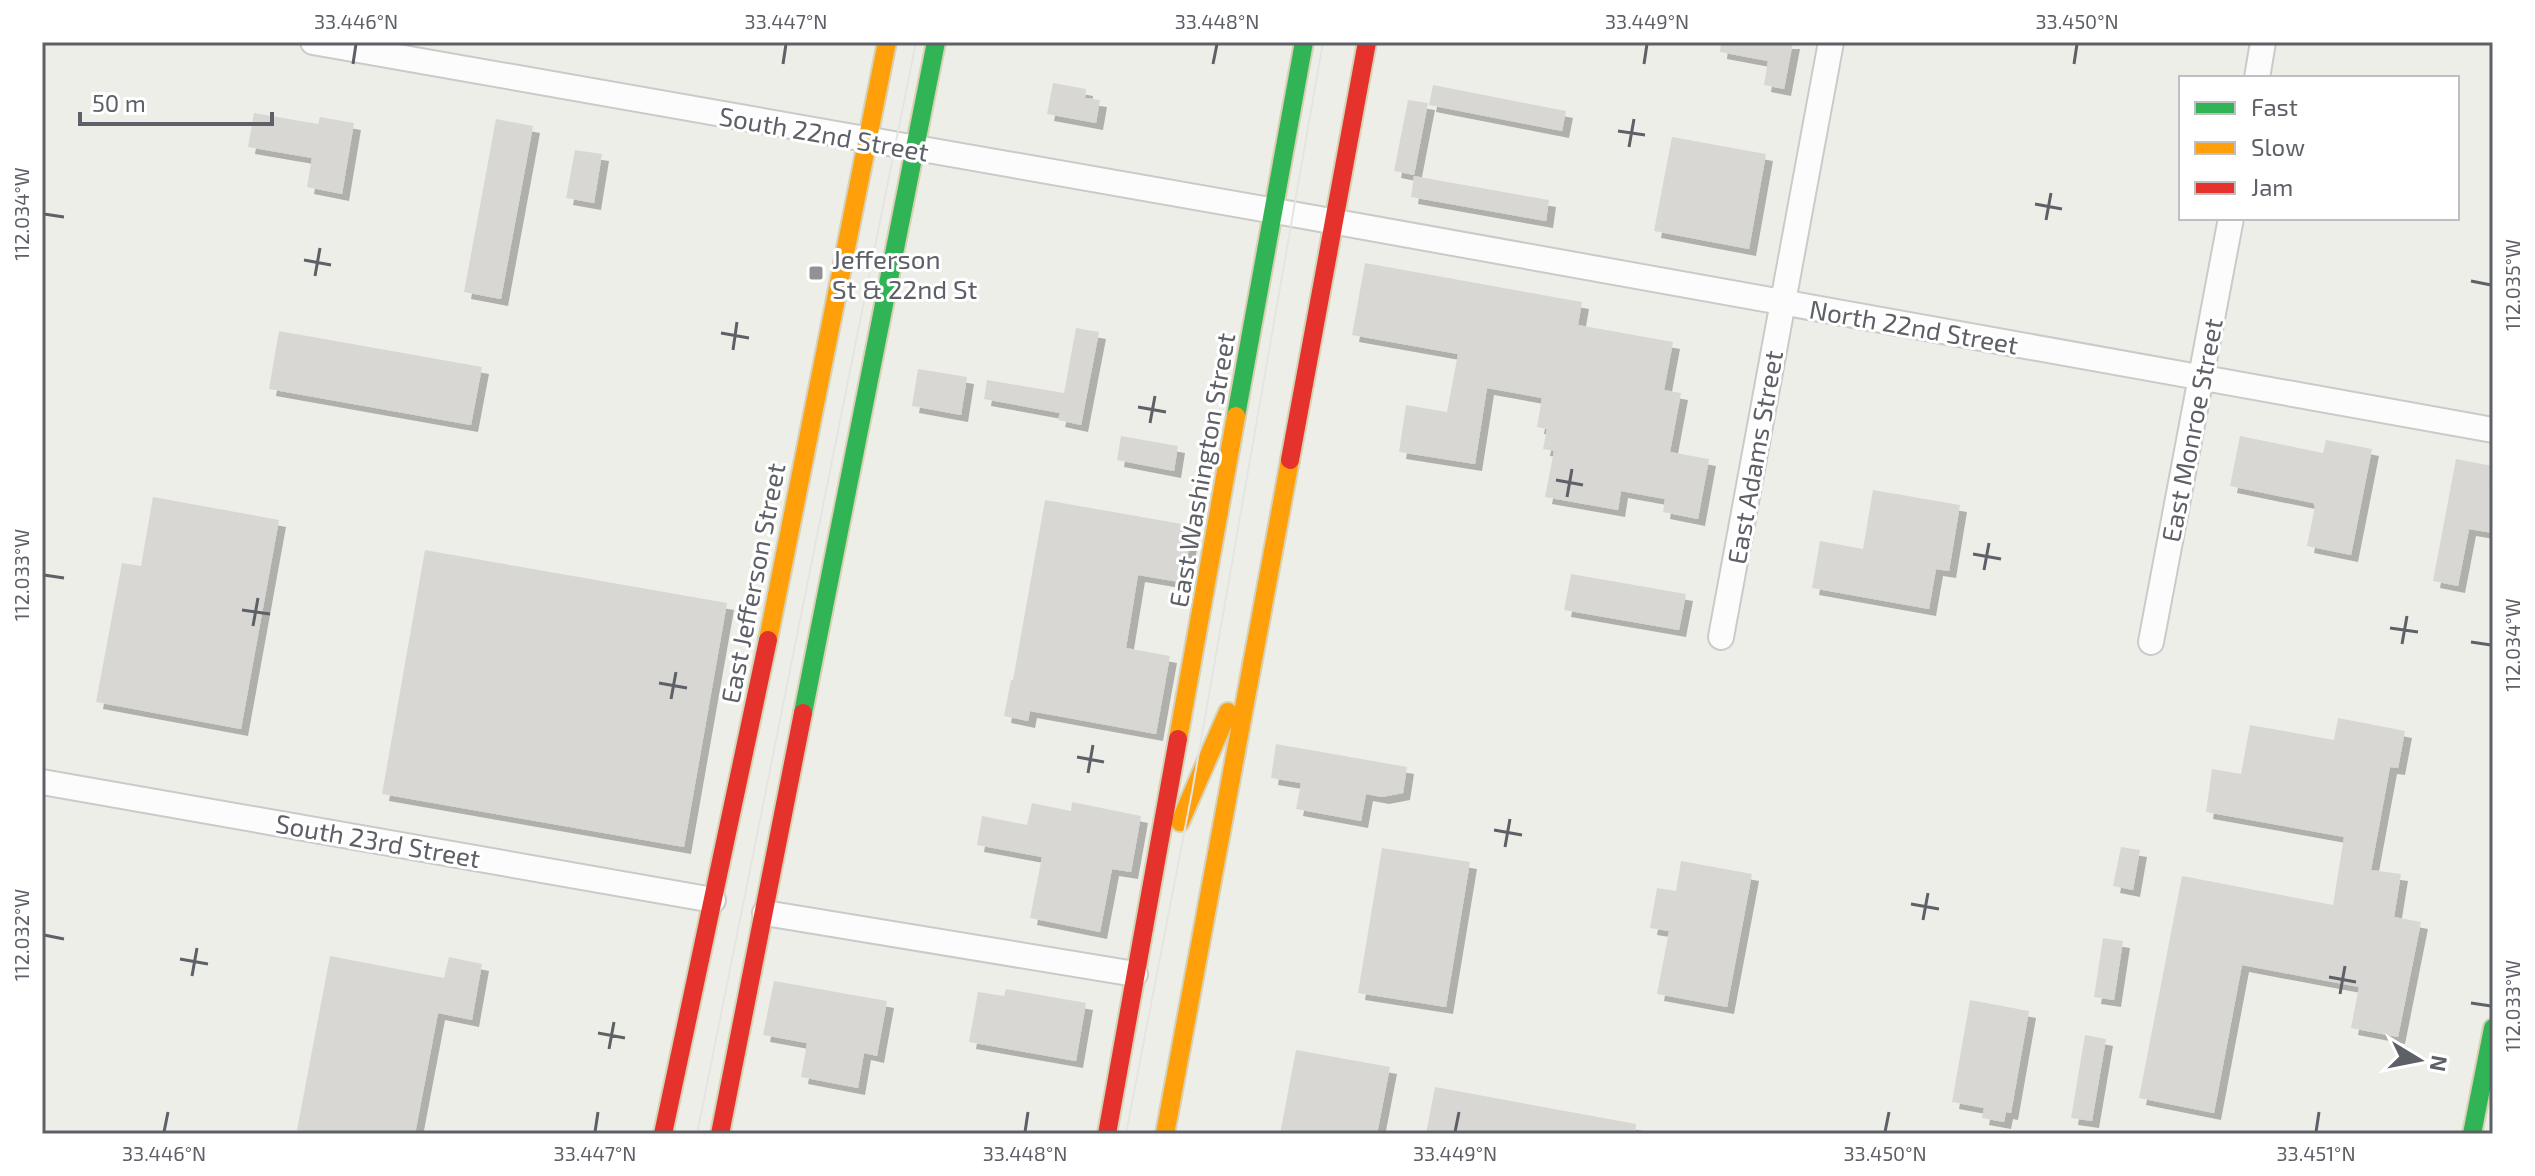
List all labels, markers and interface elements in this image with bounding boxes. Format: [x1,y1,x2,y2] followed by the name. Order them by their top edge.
[314,9,398,33] text: 33.446°N
[745,9,827,33] text: 33.447°N
[1175,9,1259,33] text: 33.448°N
[1605,9,1689,33] text: 33.449°N
[2035,9,2119,33] text: 33.450°N
[80,76,272,126] scale bar
[2179,76,2459,220] legend
[92,88,146,117] text: 50 m
[2251,92,2298,121] text: Fast
[717,99,931,167] street label: South 22nd Street
[2251,132,2305,161] text: Slow
[9,167,33,261] text: 112.034°W
[2251,172,2293,201] text: Jam
[2500,239,2524,331] text: 112.035°W
[832,243,977,304] place label: Jefferson St & 22nd St
[807,264,825,282] marker: Jefferson St & 22nd St
[1807,292,2021,360] street label: North 22nd Street
[2154,315,2228,545] street label: East Monroe Street
[1162,330,1240,610] street label: East Washington Street
[1720,348,1788,566] street label: East Adams Street
[714,460,790,706] street label: East Jefferson Street
[9,529,33,621] text: 112.033°W
[2500,598,2524,692] text: 112.034°W
[273,807,483,873] street label: South 23rd Street
[9,889,33,981] text: 112.032°W
[2500,960,2524,1052] text: 112.033°W
[2379,1020,2459,1100] north arrow
[2425,1054,2454,1074] text: N
[122,1141,206,1165] text: 33.446°N
[554,1141,636,1165] text: 33.447°N
[983,1141,1067,1165] text: 33.448°N
[1413,1141,1497,1165] text: 33.449°N
[1843,1141,1927,1165] text: 33.450°N
[2277,1141,2355,1165] text: 33.451°N

